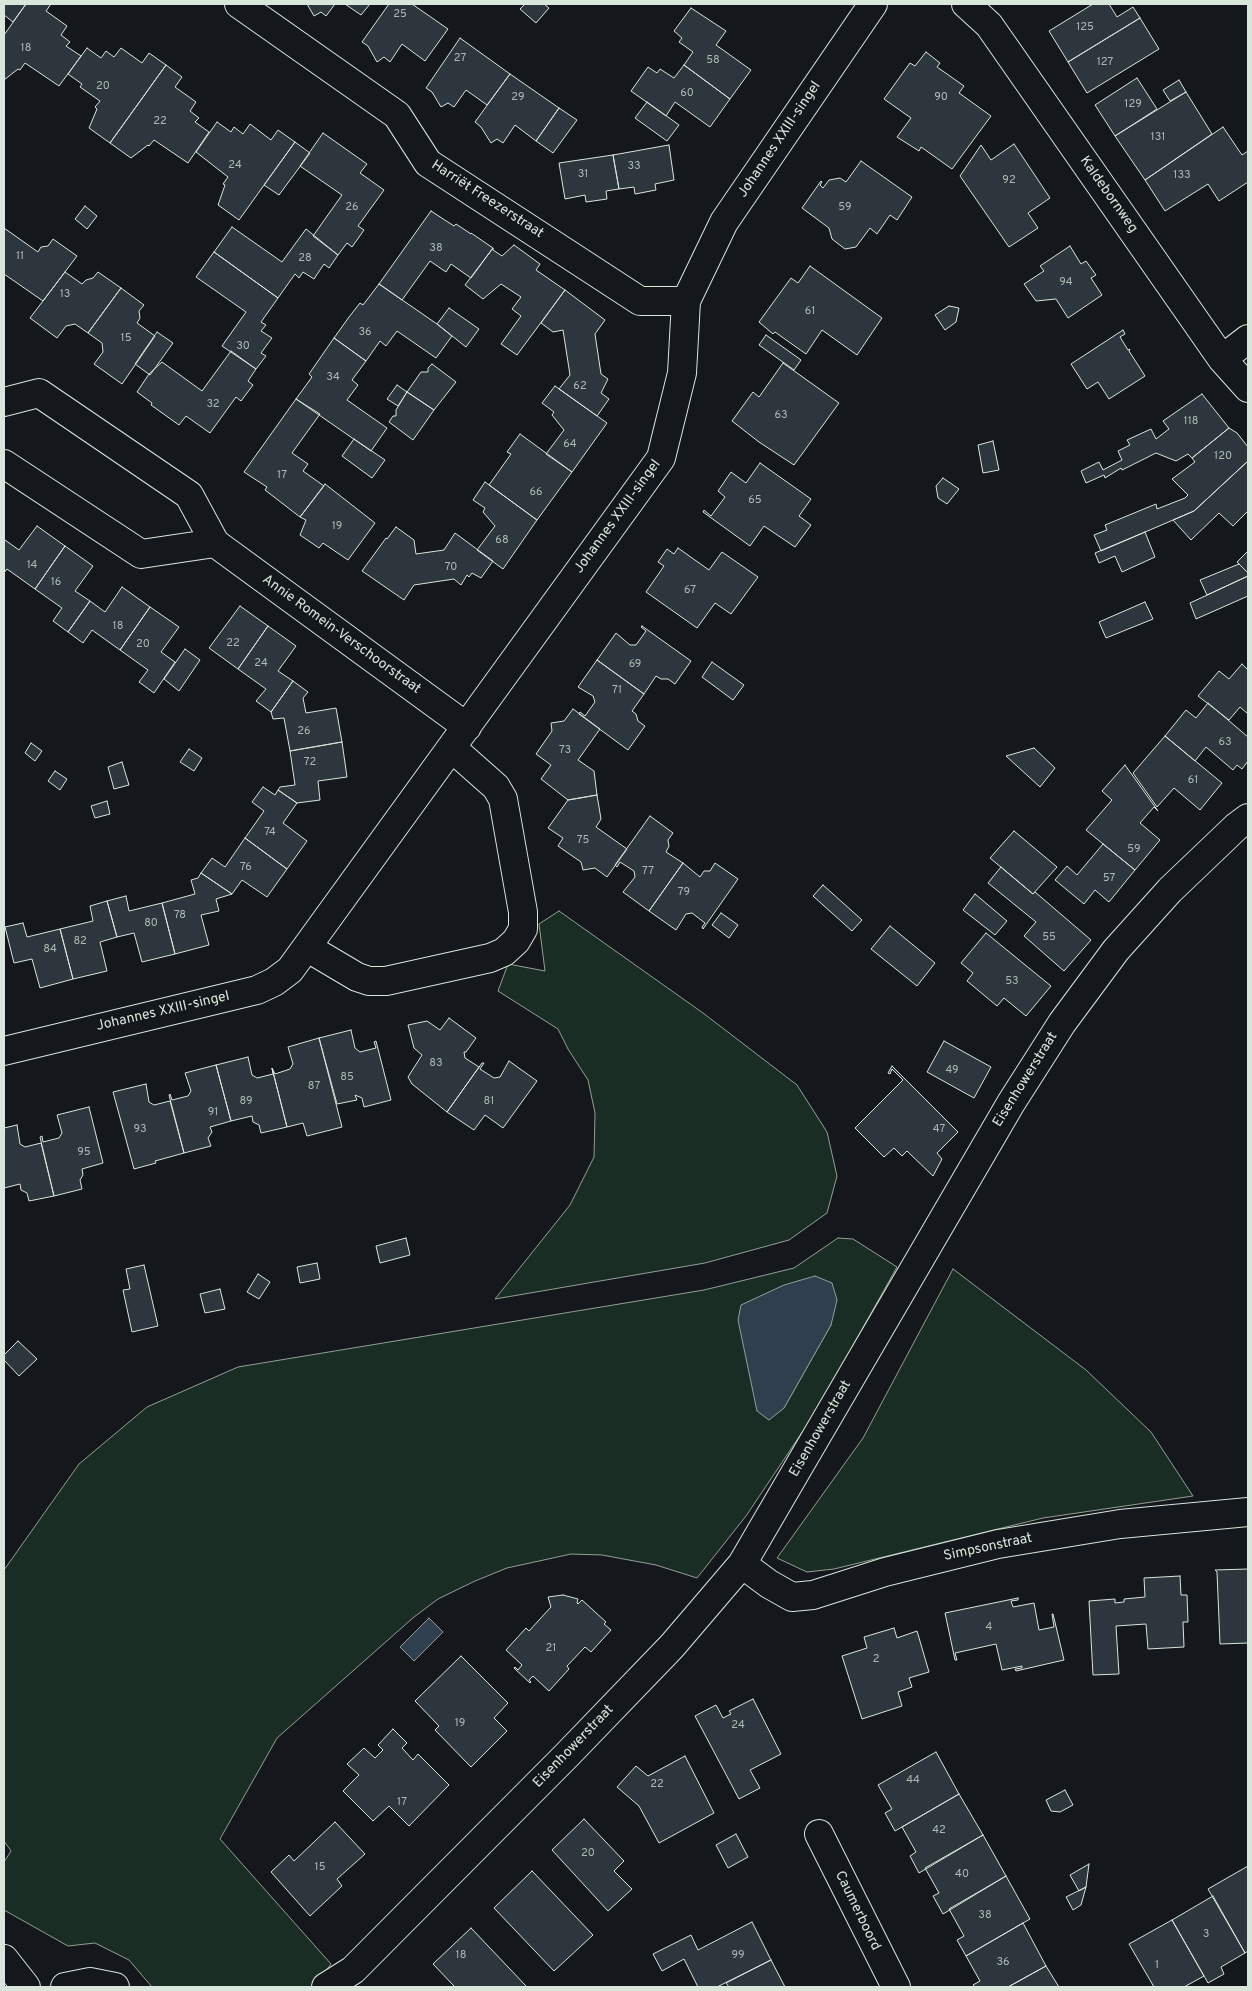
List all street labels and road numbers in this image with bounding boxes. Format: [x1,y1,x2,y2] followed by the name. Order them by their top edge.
[735,79,825,201] street label: Johannes XXIII-singel
[1075,153,1141,237] street label: Kaldebornweg
[428,157,546,243] street label: Harriët Freezerstraat
[571,457,665,577] street label: Johannes XXIII-singel
[258,572,424,698] street label: Annie Romein-Verschoorstraat
[95,988,231,1036] street label: Johannes XXIII-singel
[990,1029,1062,1131] street label: Eisenhowerstraat
[787,1378,855,1480] street label: Eisenhowerstraat
[942,1530,1034,1566] street label: Simpsonstraat
[530,1702,618,1792] street label: Eisenhowerstraat
[831,1869,883,1953] street label: Caumerboord

